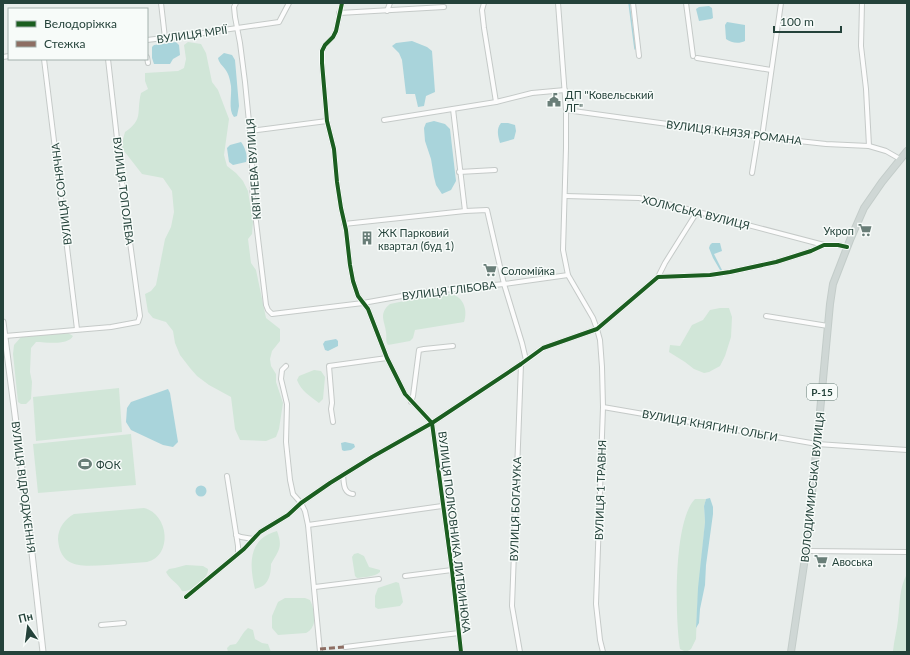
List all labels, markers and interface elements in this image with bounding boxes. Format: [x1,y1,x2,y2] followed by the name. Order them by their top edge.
[8,8,148,60] legend
[774,8,841,34] scale bar
[780,14,814,29] text: 100 m
[44,16,117,31] text: Велодоріжка
[156,22,229,45] street label: ВУЛИЦЯ МРІЇ
[44,36,86,51] text: Стежка
[564,88,654,114] place label: ДП "Ковельський ЛГ"
[546,92,562,108] public building icon: ДП "Ковельський ЛГ"
[665,117,803,147] street label: ВУЛИЦЯ КНЯЗЯ РОМАНА
[243,118,263,220] street label: КВІТНЕВА ВУЛИЦЯ
[111,136,137,246] street label: ВУЛИЦЯ ТОПОЛЕВА
[48,141,74,246] street label: ВУЛИЦЯ СОНЯЧНА
[641,192,751,232] street label: ХОЛМСЬКА ВУЛИЦЯ
[857,222,873,238] supermarket icon: Укроп
[824,224,854,237] place label: Укроп
[378,226,454,252] place label: ЖК Парковий квартал (буд 1)
[359,230,375,246] building icon: ЖК Парковий квартал (буд 1)
[482,262,498,278] supermarket icon: Соломійка
[501,264,555,277] place label: Соломійка
[401,278,497,302] street label: ВУЛИЦЯ ГЛІБОВА
[807,384,837,400] road number: Р-15
[641,407,779,443] street label: ВУЛИЦЯ КНЯГИНІ ОЛЬГИ
[798,411,826,563] street label: ВОЛОДИМИРСЬКА ВУЛИЦЯ
[9,420,39,554] street label: ВУЛИЦЯ ВІДРОДЖЕННЯ
[436,430,474,634] street label: ВУЛИЦЯ ПОЛКОВНИКА ЛИТВИНЮКА
[592,440,608,540] street label: ВУЛИЦЯ 1 ТРАВНЯ
[77,456,93,472] sports icon: ФОК
[507,456,523,562] street label: ВУЛИЦЯ БОГАЧУКА
[96,458,121,471] place label: ФОК
[813,553,829,569] supermarket icon: Авоська
[832,555,873,568] place label: Авоська
[8,607,48,647] north arrow
[17,609,34,625] text: Пн

